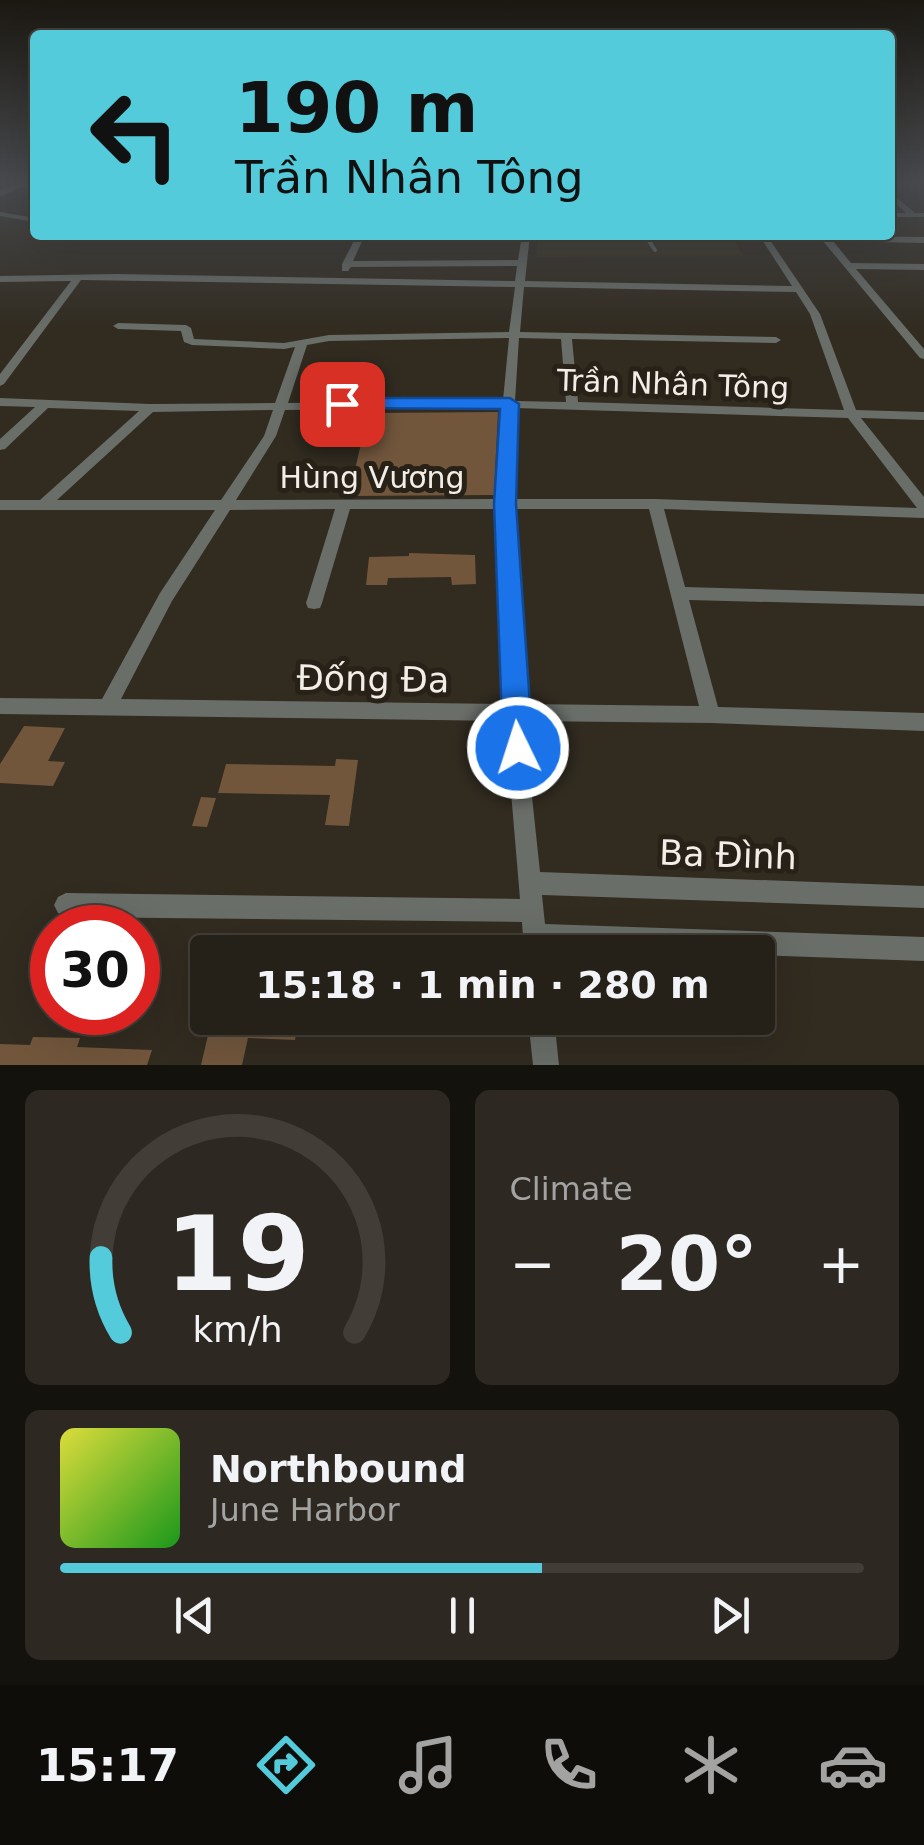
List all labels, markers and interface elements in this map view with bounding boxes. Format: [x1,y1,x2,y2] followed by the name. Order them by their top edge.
[235,67,478,149] text: 190 m
[70,70,200,200] icon: left
[235,151,584,204] text: Trần Nhân Tông
[300,362,385,447] pin
[555,362,790,406] street label: Trần Nhân Tông
[315,377,370,432] icon: arrive
[279,460,465,495] street label: Hùng Vương
[296,658,450,700] street label: Đống Đa
[466,696,570,800] position arrow
[658,833,798,877] street label: Ba Đình
[30,905,160,1035] speed limit sign: 30
[255,963,710,1007] text: 15:18 · 1 min · 280 m
[510,1170,633,1208] text: Climate
[165,1193,310,1315] text: 19
[616,1220,758,1308] text: 20°
[510,1232,556,1296] text: −
[818,1232,864,1296] text: +
[192,1309,282,1350] text: km/h
[210,1447,466,1491] text: Northbound
[210,1491,400,1529] text: June Harbor
[167,1588,222,1643] icon: previous
[435,1588,490,1643] icon: pause
[703,1588,758,1643] icon: next
[251,1730,321,1800] icon: directions
[393,1730,463,1800] icon: music
[534,1730,604,1800] icon: phone
[676,1730,746,1800] icon: climate
[818,1730,888,1800] icon: car
[36,1739,179,1792] text: 15:17

